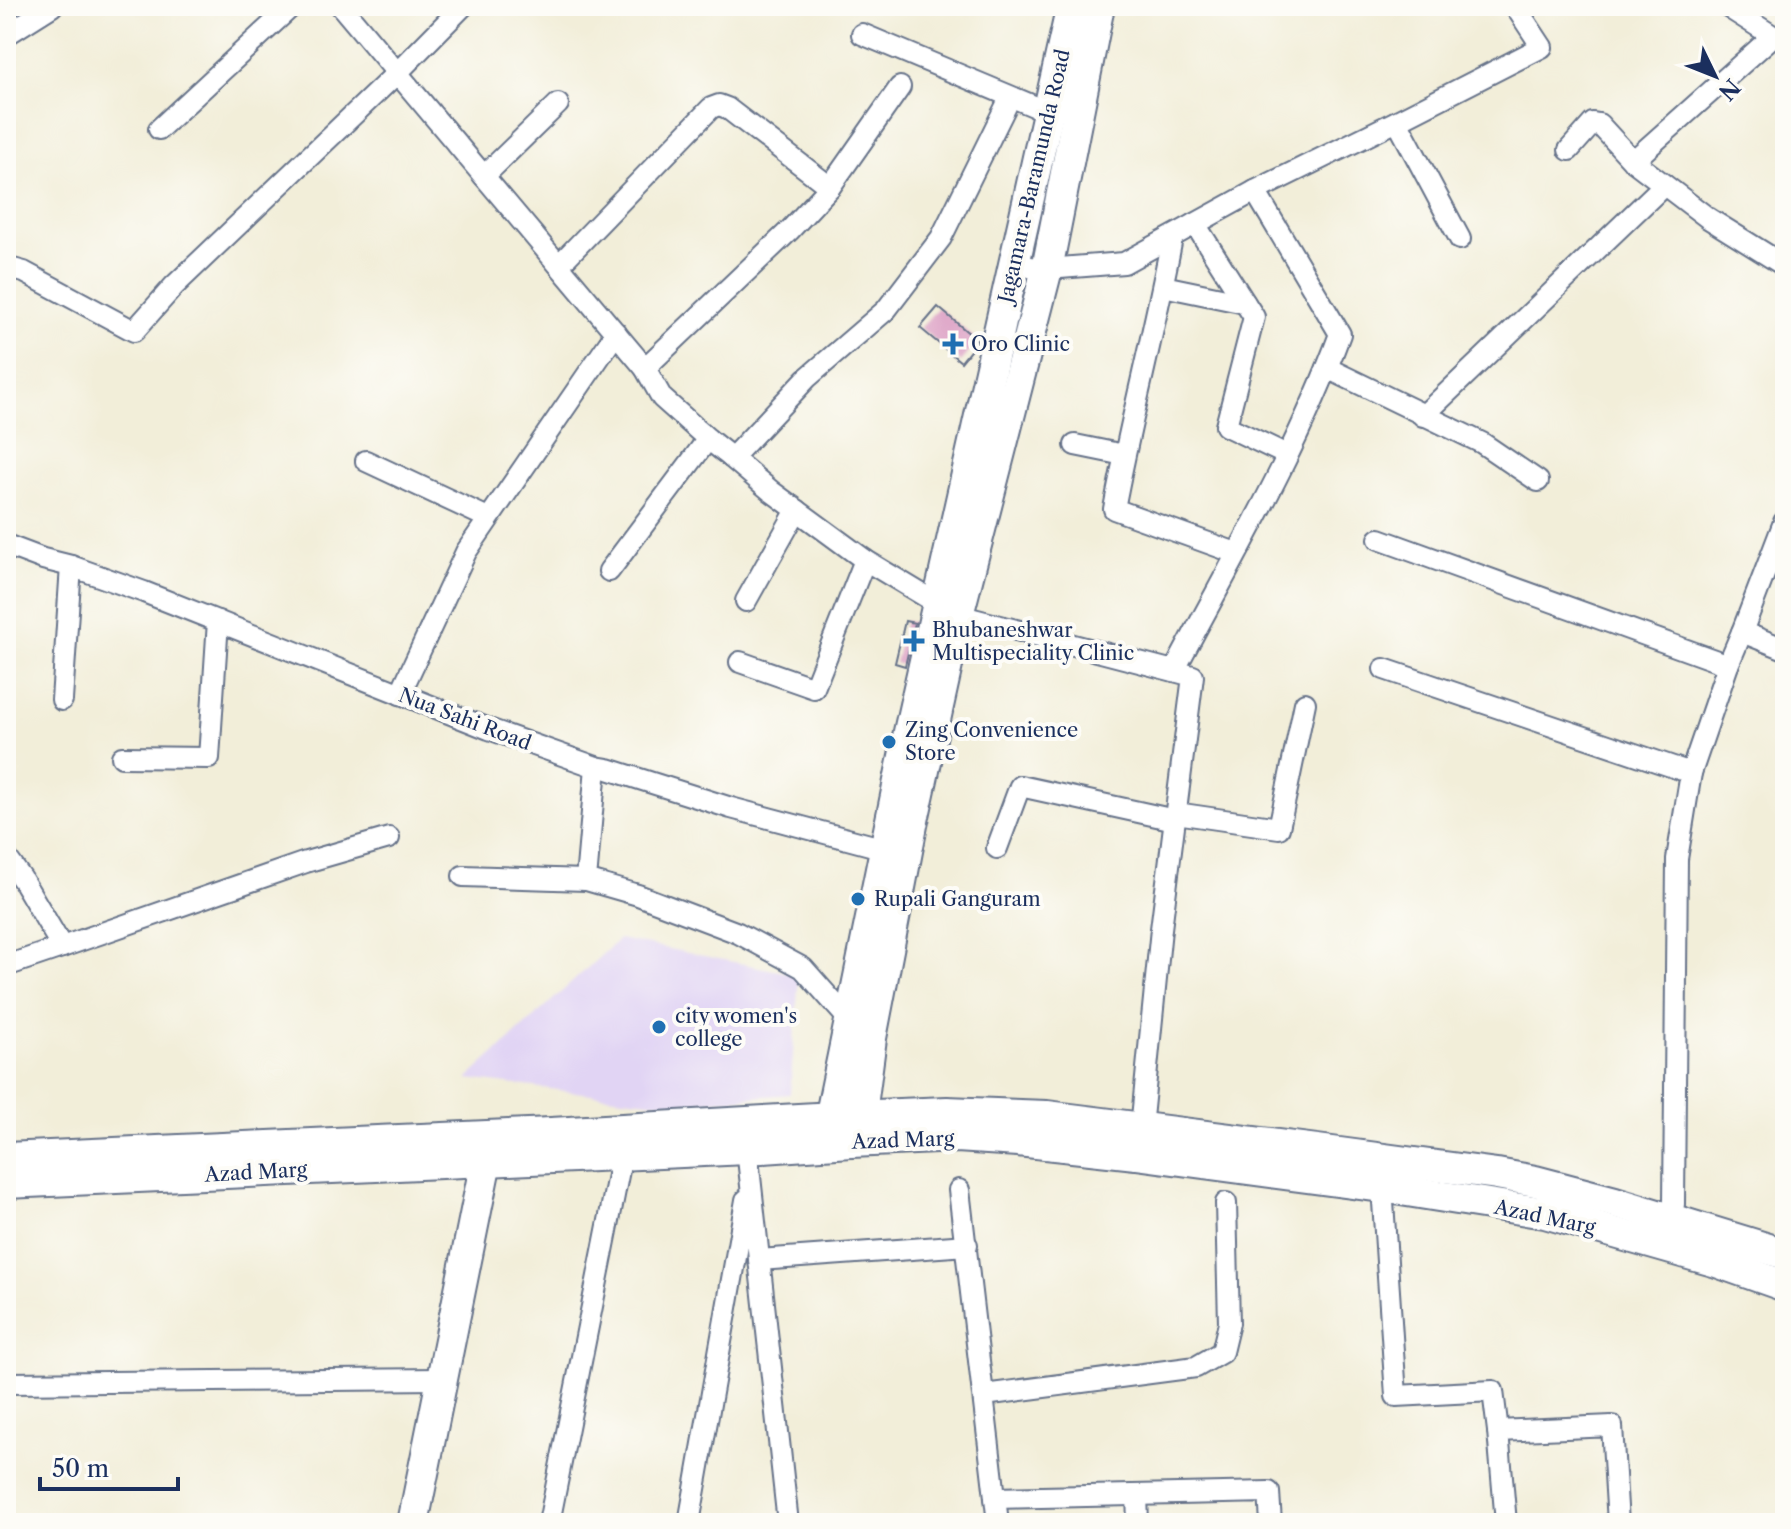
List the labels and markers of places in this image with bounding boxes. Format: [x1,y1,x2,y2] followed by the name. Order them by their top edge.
[971,332,1070,356] place label: Oro Clinic
[942,333,964,355] marker: Oro Clinic
[932,618,1134,665] place label: Bhubaneshwar Multispeciality Clinic
[903,630,925,652] marker: Bhubaneshwar Multispeciality Clinic
[905,718,1078,765] place label: Zing Convenience Store
[880,733,898,751] marker: Zing Convenience Store
[874,887,1041,911] place label: Rupali Ganguram
[849,890,867,908] marker: Rupali Ganguram
[675,1004,797,1051] place label: city women's college
[650,1018,668,1036] marker: city women's college

